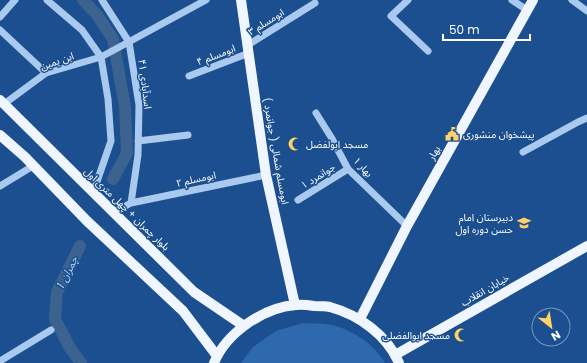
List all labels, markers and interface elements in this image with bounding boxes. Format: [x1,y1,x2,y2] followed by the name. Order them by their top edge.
[245,5,287,39] street label: ابومسلم ۳
[443,16,530,42] scale bar
[449,21,480,38] text: 50 m
[194,41,238,69] street label: ابومسلم ۴
[38,48,76,74] street label: ابن یمین
[135,58,155,110] street label: اسدآبادی ۴۱
[259,96,293,206] street label: ابومسلم شمالی ( جوانمرد )
[444,126,460,142] public building icon: پیشخوان منشوری
[463,127,534,142] place label: پیشخوان منشوری
[287,136,303,152] mosque icon: مسجد ابولفضل
[306,137,368,152] place label: مسجد ابولفضل
[423,143,444,164] street label: بهار
[350,154,376,181] street label: بهار ۱
[298,159,338,193] street label: جوانمرد ۱
[81,164,173,254] street label: بلوار چمران + چهل متری اول
[175,167,217,191] street label: ابومسلم ۲
[456,210,513,237] place label: دبیرستان امام حسن دوره اول
[516,215,532,231] school or university icon: دبیرستان امام حسن دوره اول
[52,253,82,291] water label: چمران 1
[458,270,512,310] street label: خیابان انقلاب
[531,307,571,347] north arrow
[453,327,469,343] mosque icon: مسجد ابوالفضلی
[548,327,564,345] text: N
[382,328,450,343] place label: مسجد ابوالفضلی

